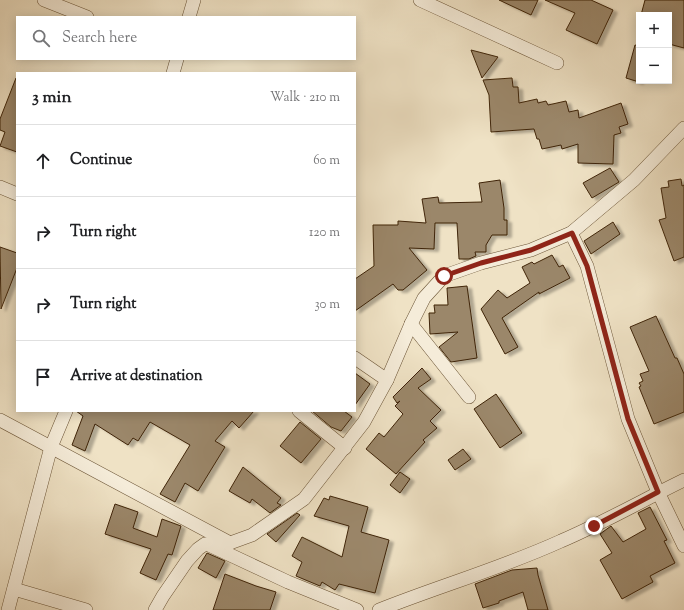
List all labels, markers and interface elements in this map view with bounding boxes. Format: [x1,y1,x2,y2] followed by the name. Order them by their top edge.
[636,12,672,84] map controls
[636,12,672,48] button: +
[16,16,356,60] search box
[30,27,52,49] icon: search
[62,28,137,49] text: Search here
[636,48,672,84] button: −
[32,86,71,110] text: 3 min
[270,89,340,107] text: Walk · 210 m
[32,150,54,172] icon: ahead
[70,150,132,171] text: Continue
[313,152,340,170] text: 60 m
[32,222,54,244] icon: right
[70,222,136,243] text: Turn right
[309,224,340,242] text: 120 m
[435,267,453,285] route start
[32,294,54,316] icon: right
[70,294,136,315] text: Turn right
[314,296,340,314] text: 30 m
[32,366,54,388] icon: arrive
[70,366,203,387] text: Arrive at destination
[585,517,603,535] route end

